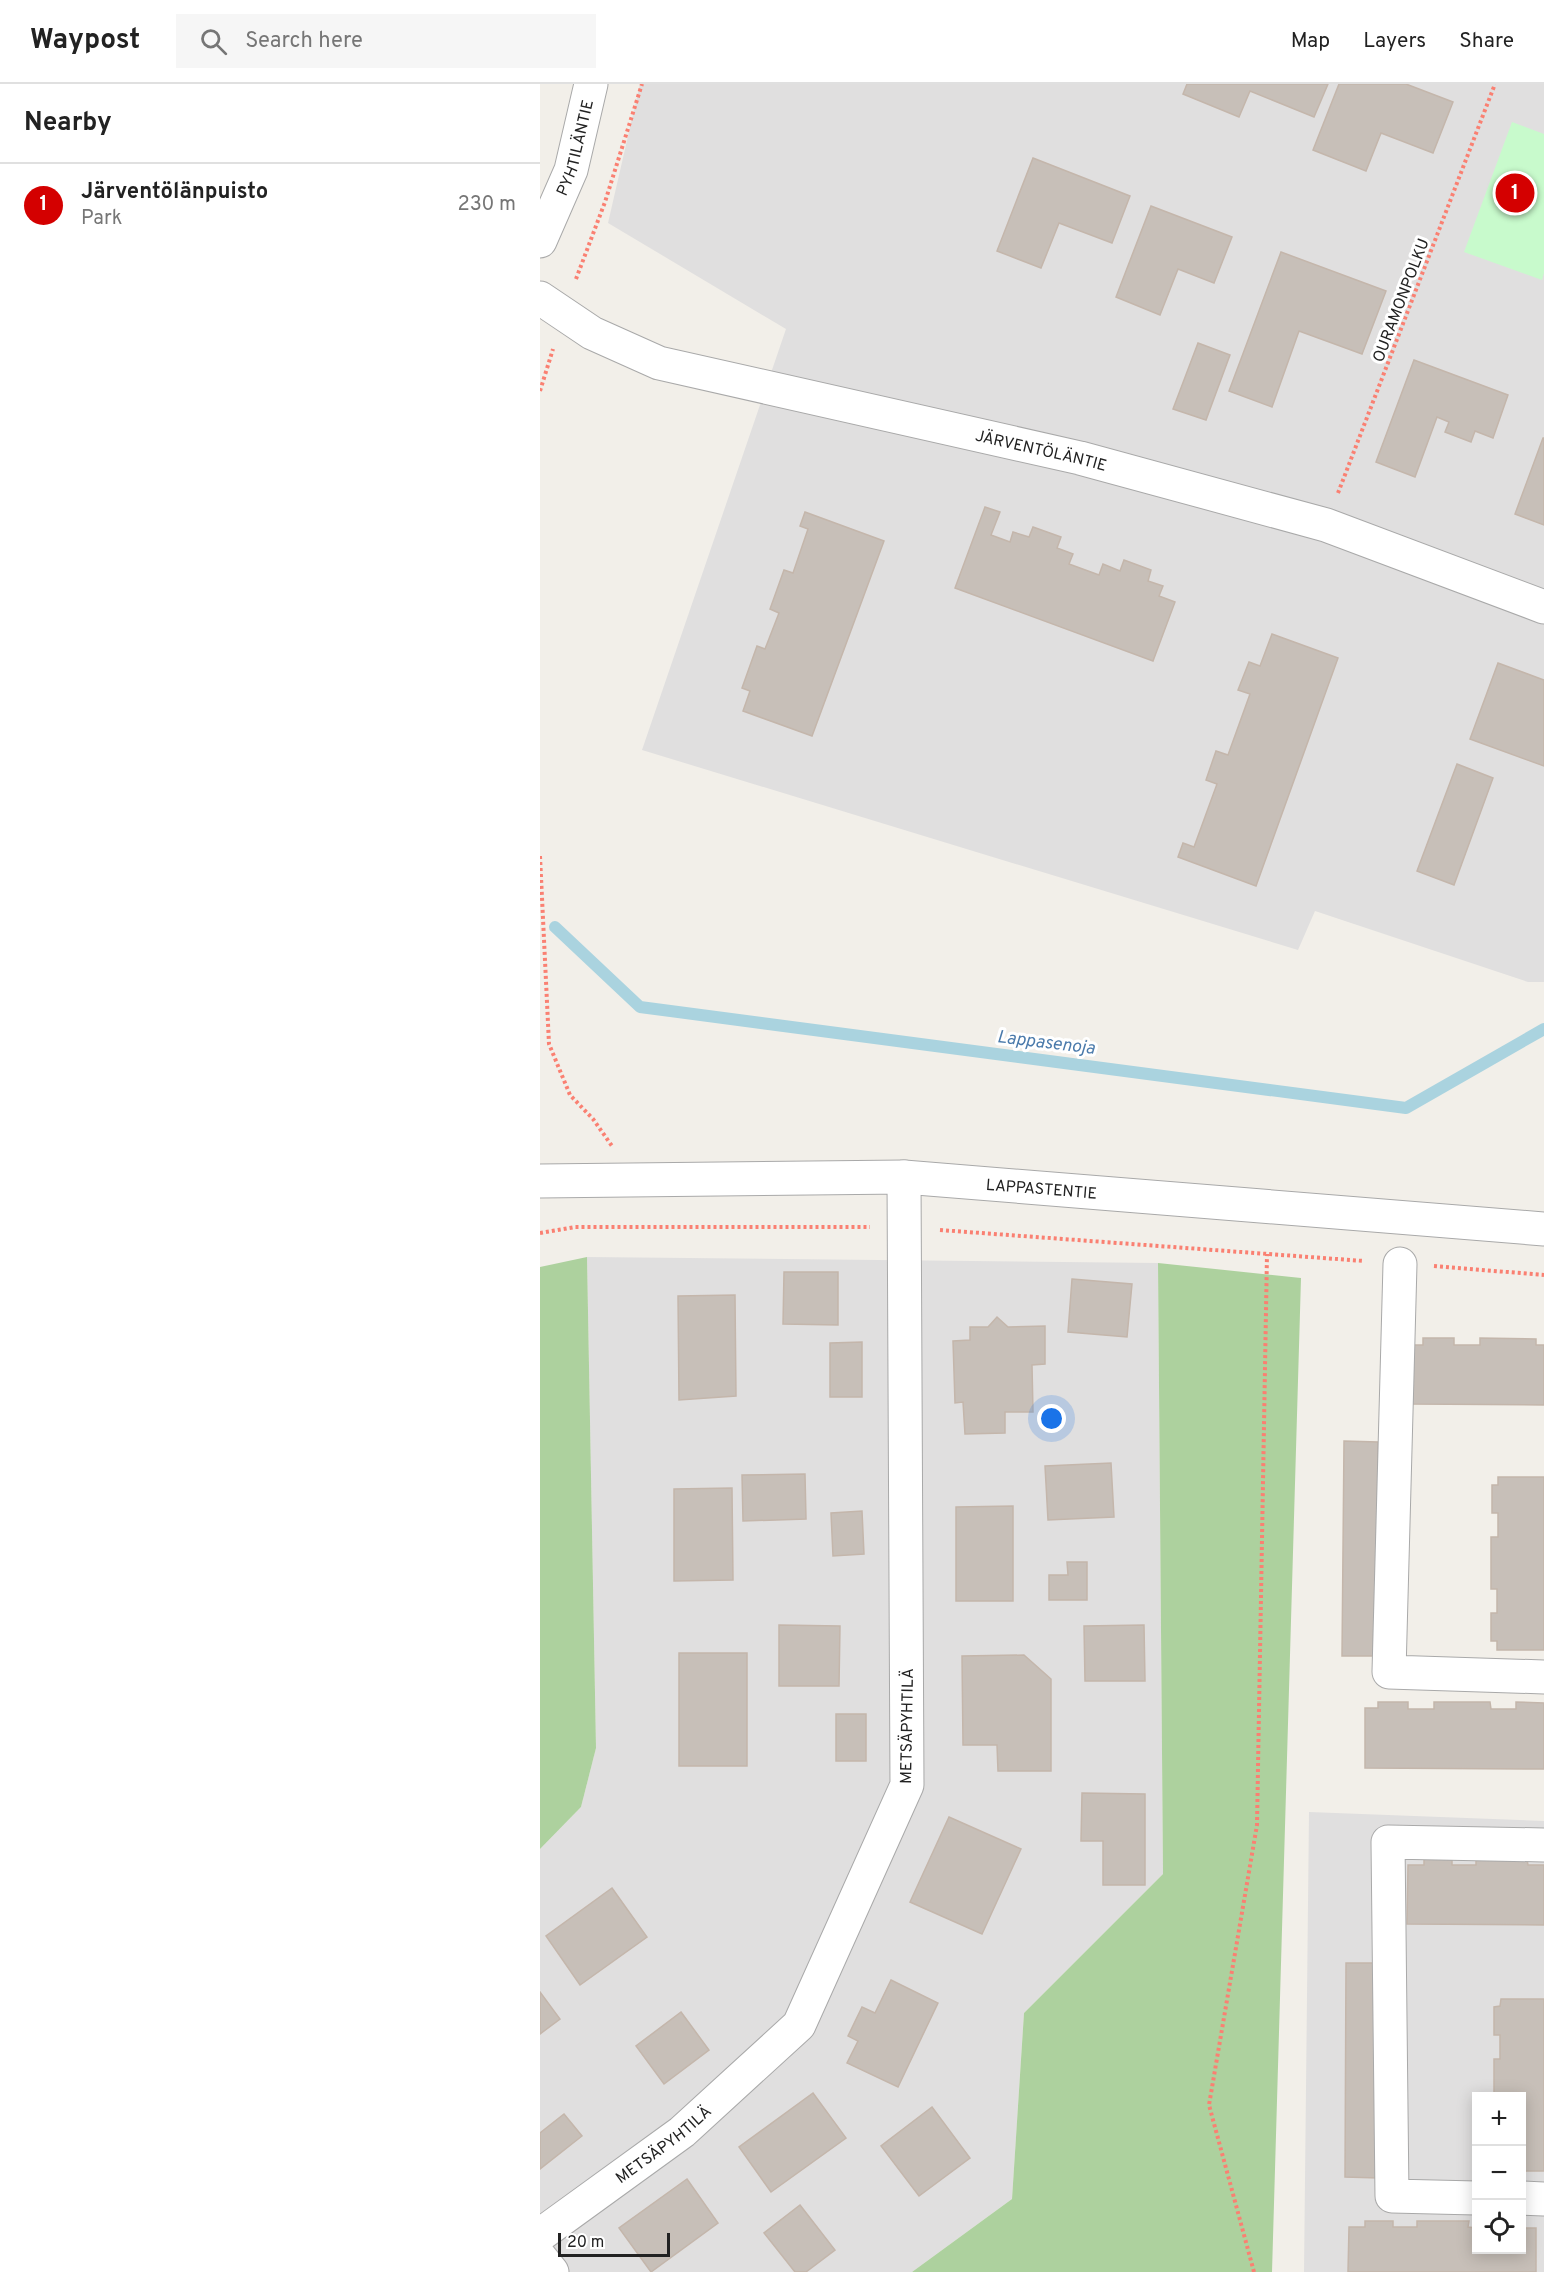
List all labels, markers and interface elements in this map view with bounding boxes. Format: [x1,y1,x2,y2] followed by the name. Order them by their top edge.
[176,14,596,68] search box
[30,23,140,59] text: Waypost
[197,25,230,58] icon: search
[245,28,363,55] text: Search here
[1291,28,1330,55] text: Map
[1363,28,1426,55] text: Layers
[1459,28,1514,55] text: Share
[553,98,599,199] street label: PYHTILÄNTIE
[24,107,112,140] text: Nearby
[1496,170,1534,216] pin: 1
[81,179,268,206] text: Järventölänpuisto
[40,192,48,218] text: 1
[457,192,516,218] text: 230 m
[81,206,122,232] text: Park
[1369,236,1435,365] street label: OURAMONPOLKU
[973,427,1109,477] street label: JÄRVENTÖLÄNTIE
[996,1026,1097,1061] water label: Lappasenoja
[985,1176,1098,1205] street label: LAPPASTENTIE
[1037,1404,1066,1433] your location
[896,1668,919,1784] street label: METSÄPYHTILÄ
[1472,2092,1526,2254] map controls
[1472,2092,1526,2146] button: +
[612,2101,716,2189] street label: METSÄPYHTILÄ
[1472,2146,1526,2200] button: −
[1472,2200,1526,2254] button: locate
[558,2230,670,2258] scale bar
[567,2233,604,2253] text: 20 m

